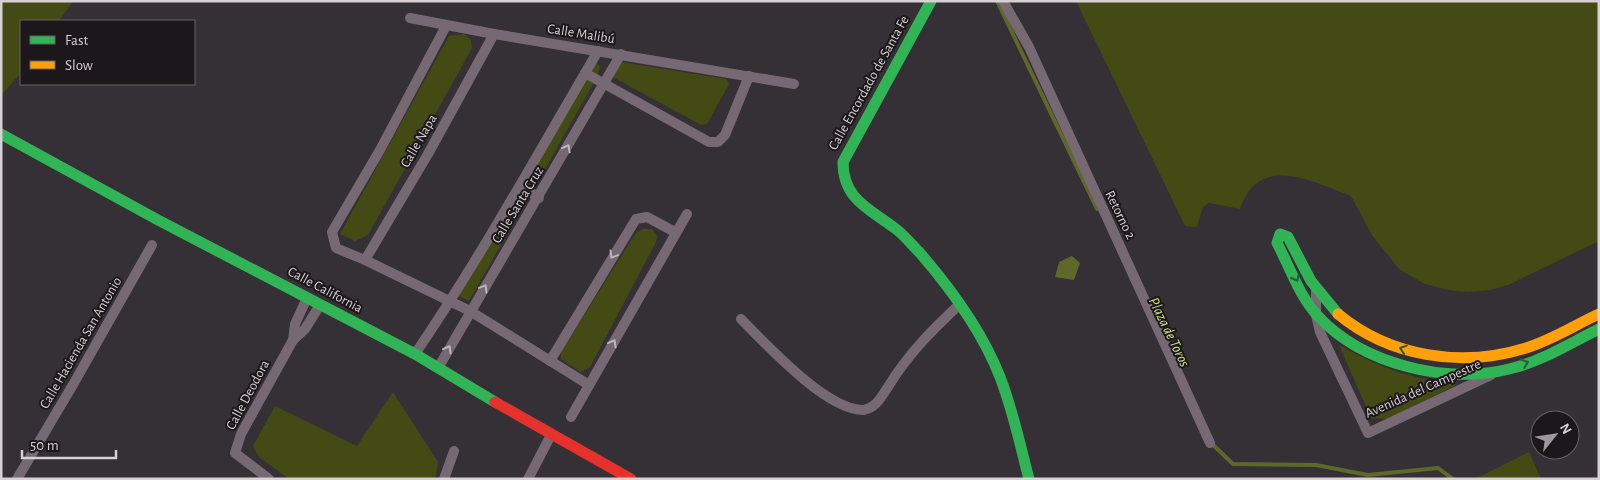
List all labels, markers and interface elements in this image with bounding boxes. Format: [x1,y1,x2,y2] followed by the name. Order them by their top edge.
[826,13,912,153] street label: Calle Encordado de Santa Fe
[20,20,195,85] legend
[546,22,616,46] street label: Calle Malibú
[65,33,89,48] text: Fast
[65,58,93,73] text: Slow
[398,112,440,170] street label: Calle Napa
[561,145,571,154] one-way arrow
[490,164,547,246] street label: Calle Santa Cruz
[1102,189,1138,241] street label: Retorno 2
[610,250,620,259] one-way arrow
[285,264,365,316] street label: Calle California
[1289,273,1299,282] one-way arrow
[38,275,125,411] street label: Calle Hacienda San Antonio
[478,285,488,294] one-way arrow
[1146,295,1192,369] water label: Plaza de Toros
[607,339,617,348] one-way arrow
[442,345,452,354] one-way arrow
[1399,345,1408,355] one-way arrow
[224,357,272,432] street label: Calle Deodora
[1363,357,1483,421] street label: Avenida del Campestre
[1520,359,1529,369] one-way arrow
[1530,410,1580,460] north arrow
[1557,421,1574,437] text: N
[22,428,116,460] scale bar
[30,438,59,453] text: 50 m

